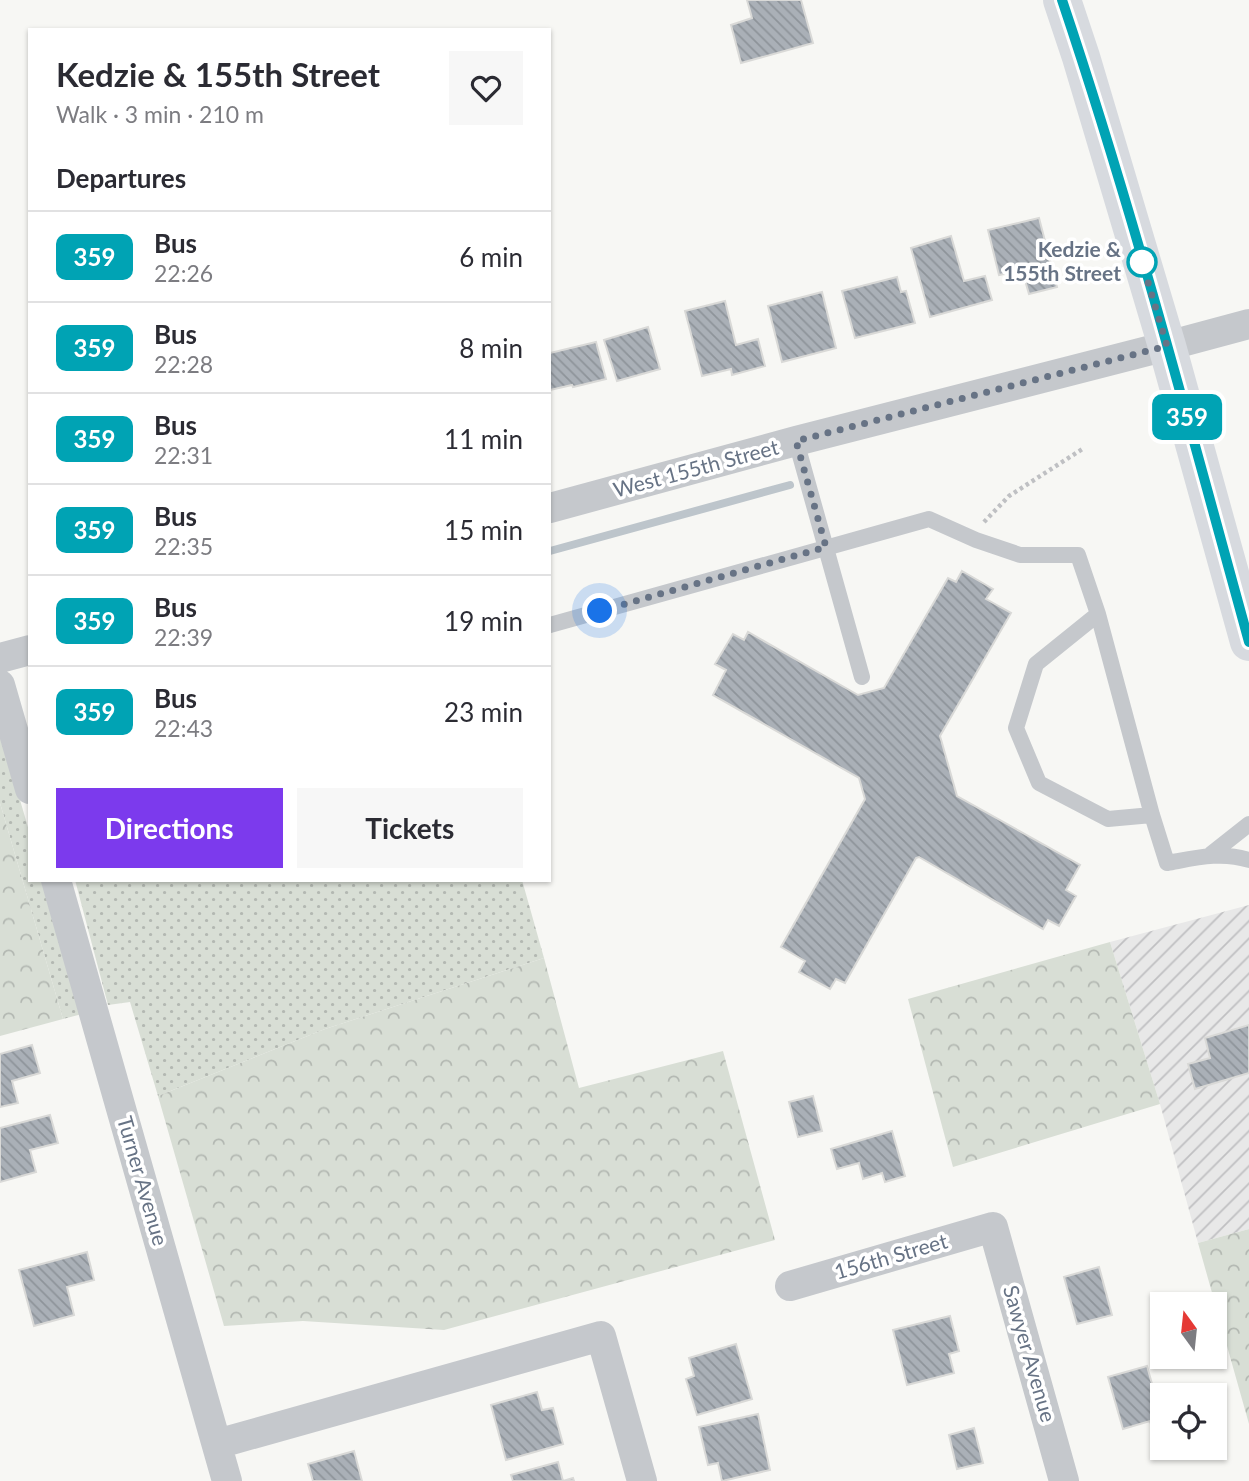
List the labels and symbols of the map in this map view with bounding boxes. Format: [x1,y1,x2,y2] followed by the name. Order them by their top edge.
[1003,236,1122,285] place label: Kedzie & 155th Street
[1127,247,1157,277] marker: Kedzie & 155th Street
[1147,394,1227,440] line badge: 359
[610,433,781,502] street label: West 155th Street
[582,593,617,628] your location
[113,1113,174,1248] street label: Turner Avenue
[831,1227,950,1284] street label: 156th Street
[999,1282,1062,1425] street label: Sawyer Avenue
[1150,1292,1227,1368] north arrow

